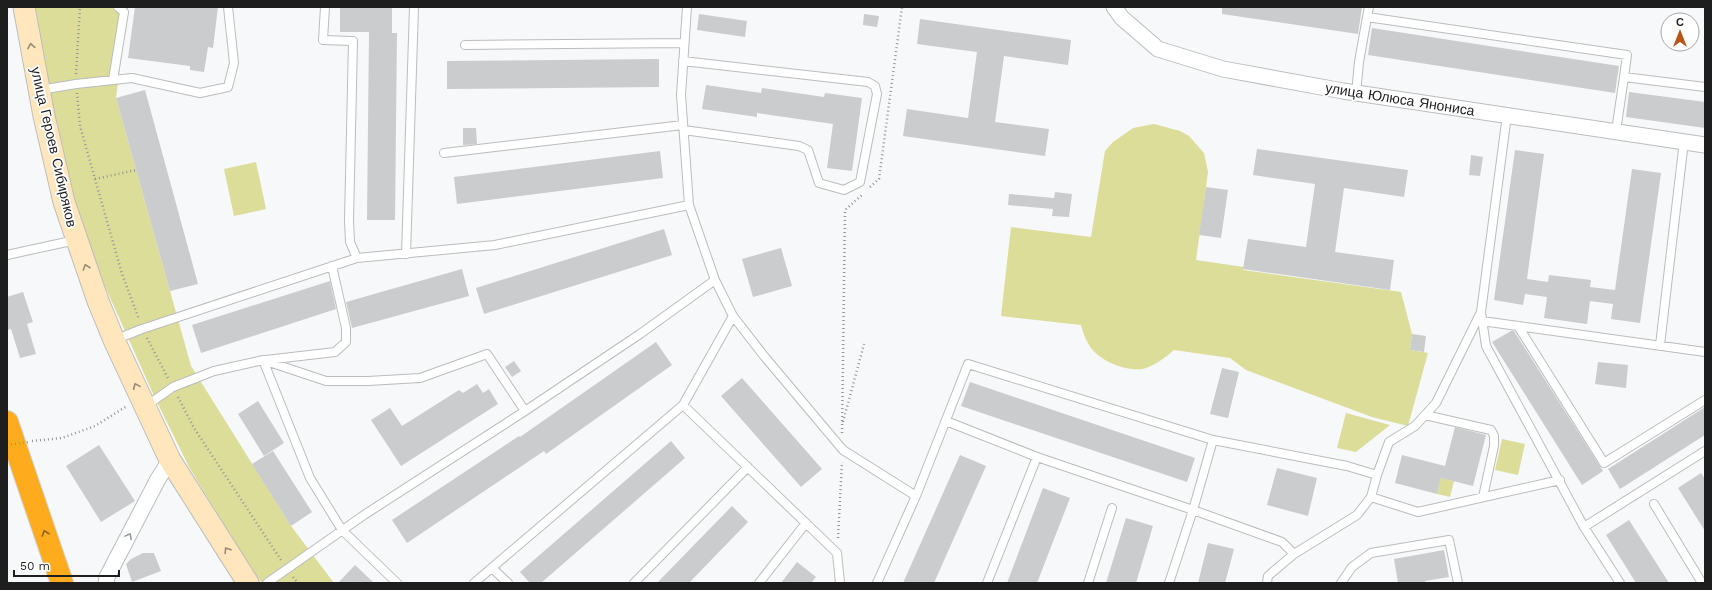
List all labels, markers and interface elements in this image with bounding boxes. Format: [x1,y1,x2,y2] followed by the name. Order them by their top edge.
[1660,12,1700,52] north arrow
[1676,16,1684,29] text: С
[28,43,36,49] one-way arrow
[28,65,80,229] street label: улица Героев Сибиряков
[1324,79,1476,119] street label: улица Юлюса Янониса
[82,263,91,270] one-way arrow
[133,383,141,391] one-way arrow
[41,529,50,536] one-way arrow
[124,532,132,540] one-way arrow
[224,547,232,554] one-way arrow
[14,552,119,578] scale bar
[20,559,50,573] text: 50 m

